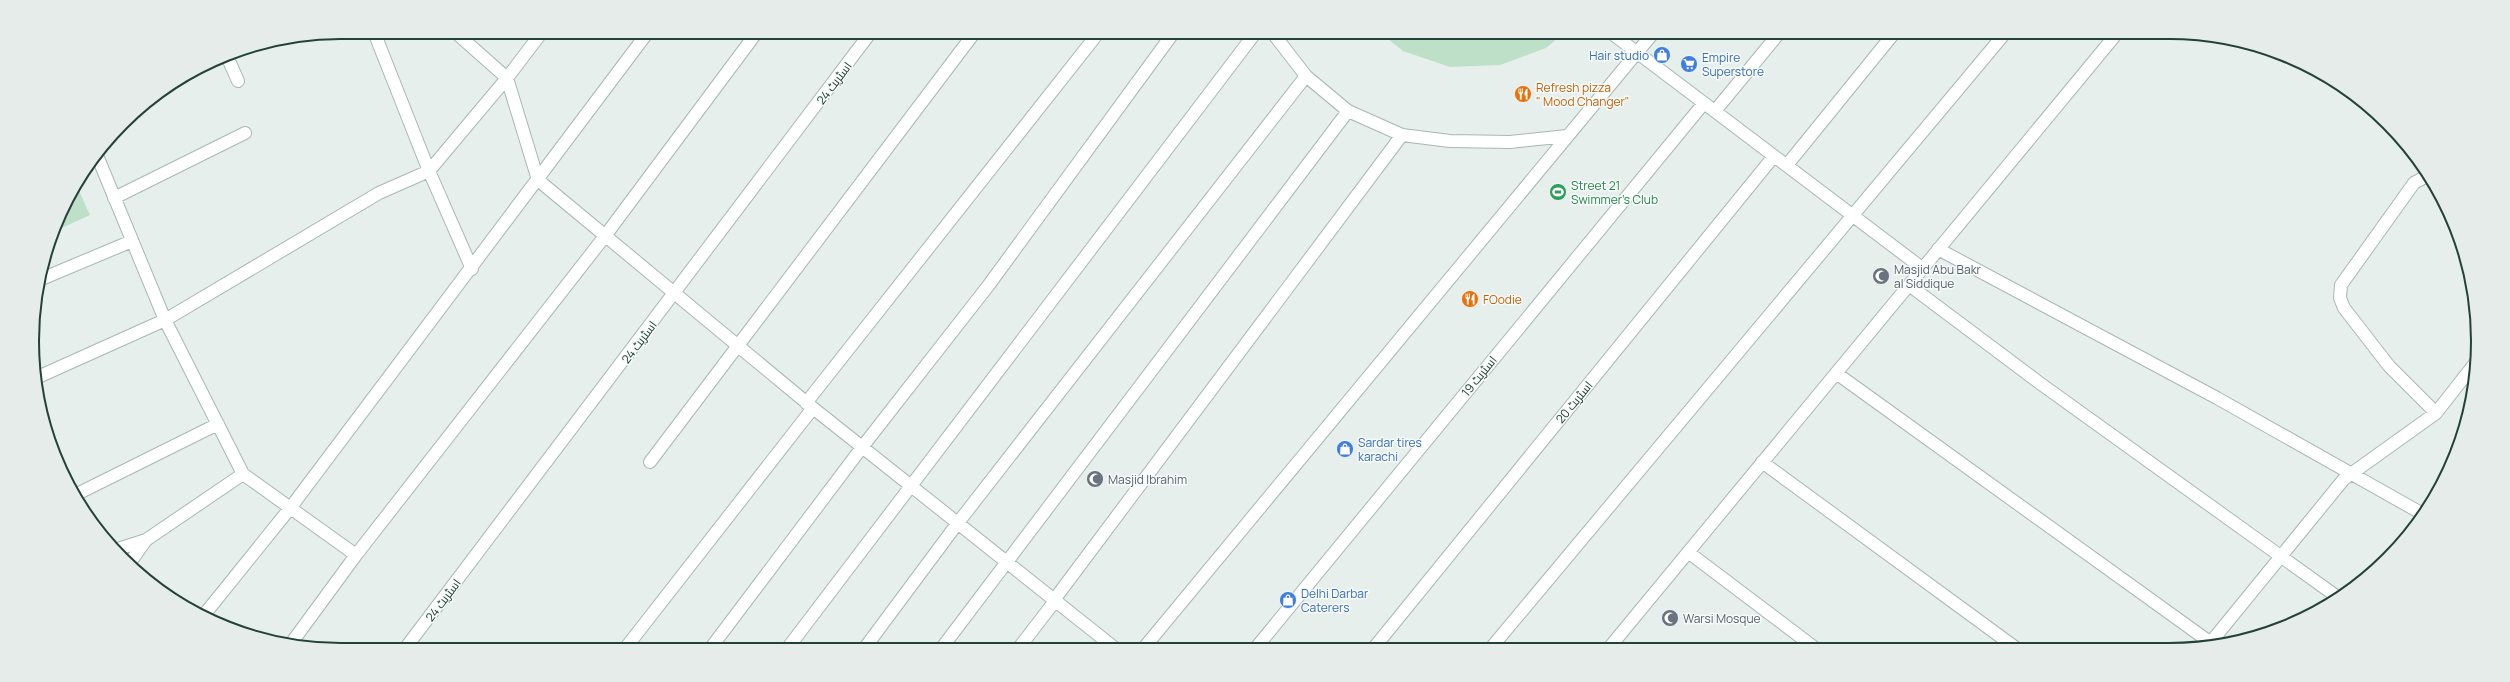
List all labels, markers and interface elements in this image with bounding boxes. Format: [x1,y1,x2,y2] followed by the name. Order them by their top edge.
[1652,45,1672,65] shop icon: Hair studio
[1589,47,1649,64] place label: Hair studio
[1702,49,1764,80] place label: Empire Superstore
[1679,54,1699,74] supermarket icon: Empire Superstore
[812,58,856,108] street label: اسٹریٹ 24
[1536,79,1630,110] place label: Refresh pizza " Mood Changer"
[1513,84,1533,104] restaurant icon: Refresh pizza " Mood Changer"
[1571,177,1658,208] place label: Street 21 Swimmer's Club
[1548,182,1568,202] sports icon: Street 21 Swimmer's Club
[1894,261,1982,292] place label: Masjid Abu Bakr al Siddique
[1871,266,1891,286] mosque icon: Masjid Abu Bakr al Siddique
[1460,289,1480,309] restaurant icon: FOodie
[1483,291,1522,308] place label: FOodie
[617,317,661,367] street label: اسٹریٹ 24
[1457,352,1501,400] street label: اسٹریٹ 19
[1552,377,1596,427] street label: اسٹریٹ 20
[1358,434,1422,465] place label: Sardar tires karachi
[1335,439,1355,459] shop icon: Sardar tires karachi
[1085,469,1105,489] mosque icon: Masjid Ibrahim
[1108,471,1187,488] place label: Masjid Ibrahim
[421,575,465,625] street label: اسٹریٹ 24
[1301,585,1369,616] place label: Delhi Darbar Caterers
[1278,590,1298,610] shop icon: Delhi Darbar Caterers
[1660,608,1680,628] mosque icon: Warsi Mosque
[1683,610,1761,627] place label: Warsi Mosque

